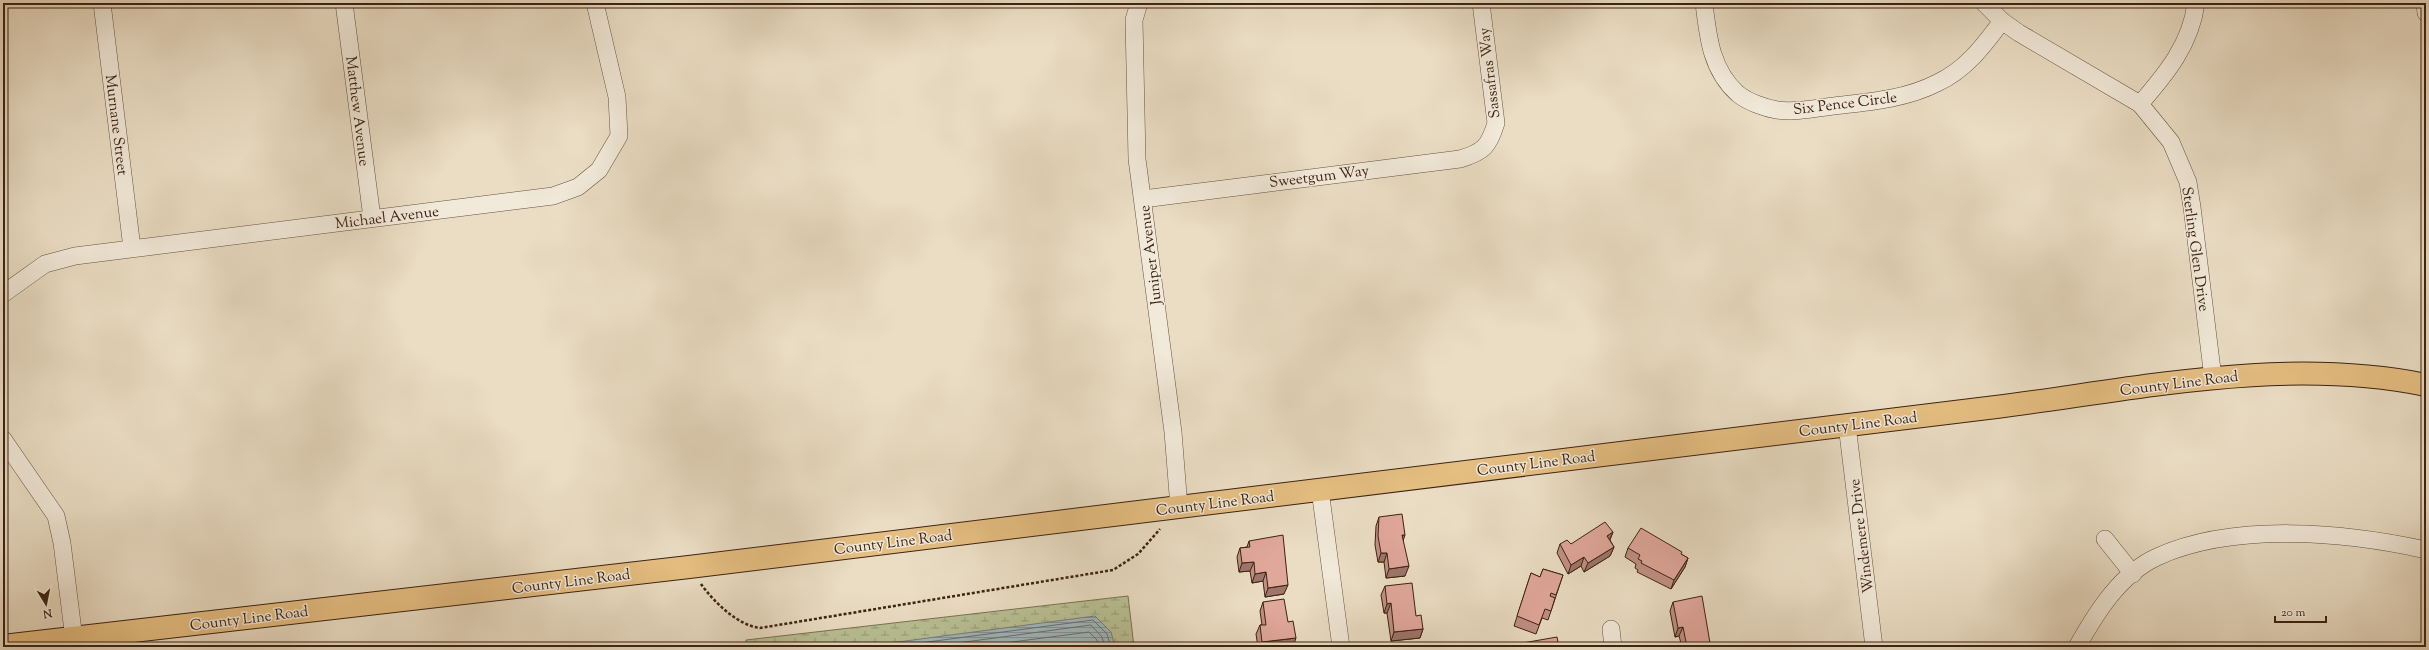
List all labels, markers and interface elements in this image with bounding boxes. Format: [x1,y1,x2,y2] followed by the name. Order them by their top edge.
[1474,26,1506,119] street label: Sassafras Way
[339,55,374,167] street label: Matthew Avenue
[99,74,132,177] street label: Murnane Street
[1792,88,1898,121] street label: Six Pence Circle
[1268,161,1371,194] street label: Sweetgum Way
[2175,185,2214,313] street label: Sterling Glen Drive
[334,202,440,235] street label: Michael Avenue
[1135,204,1168,307] street label: Juniper Avenue
[2119,367,2240,402] street label: County Line Road
[1798,408,1919,443] street label: County Line Road
[1476,447,1597,482] street label: County Line Road
[1845,477,1880,594] street label: Windemere Drive
[1155,487,1276,522] street label: County Line Road
[833,526,954,561] street label: County Line Road
[511,565,632,600] street label: County Line Road
[26,584,66,624] north arrow
[2275,598,2326,624] scale bar
[189,602,310,637] street label: County Line Road
[42,604,54,622] text: N
[2281,604,2306,622] text: 20 m

